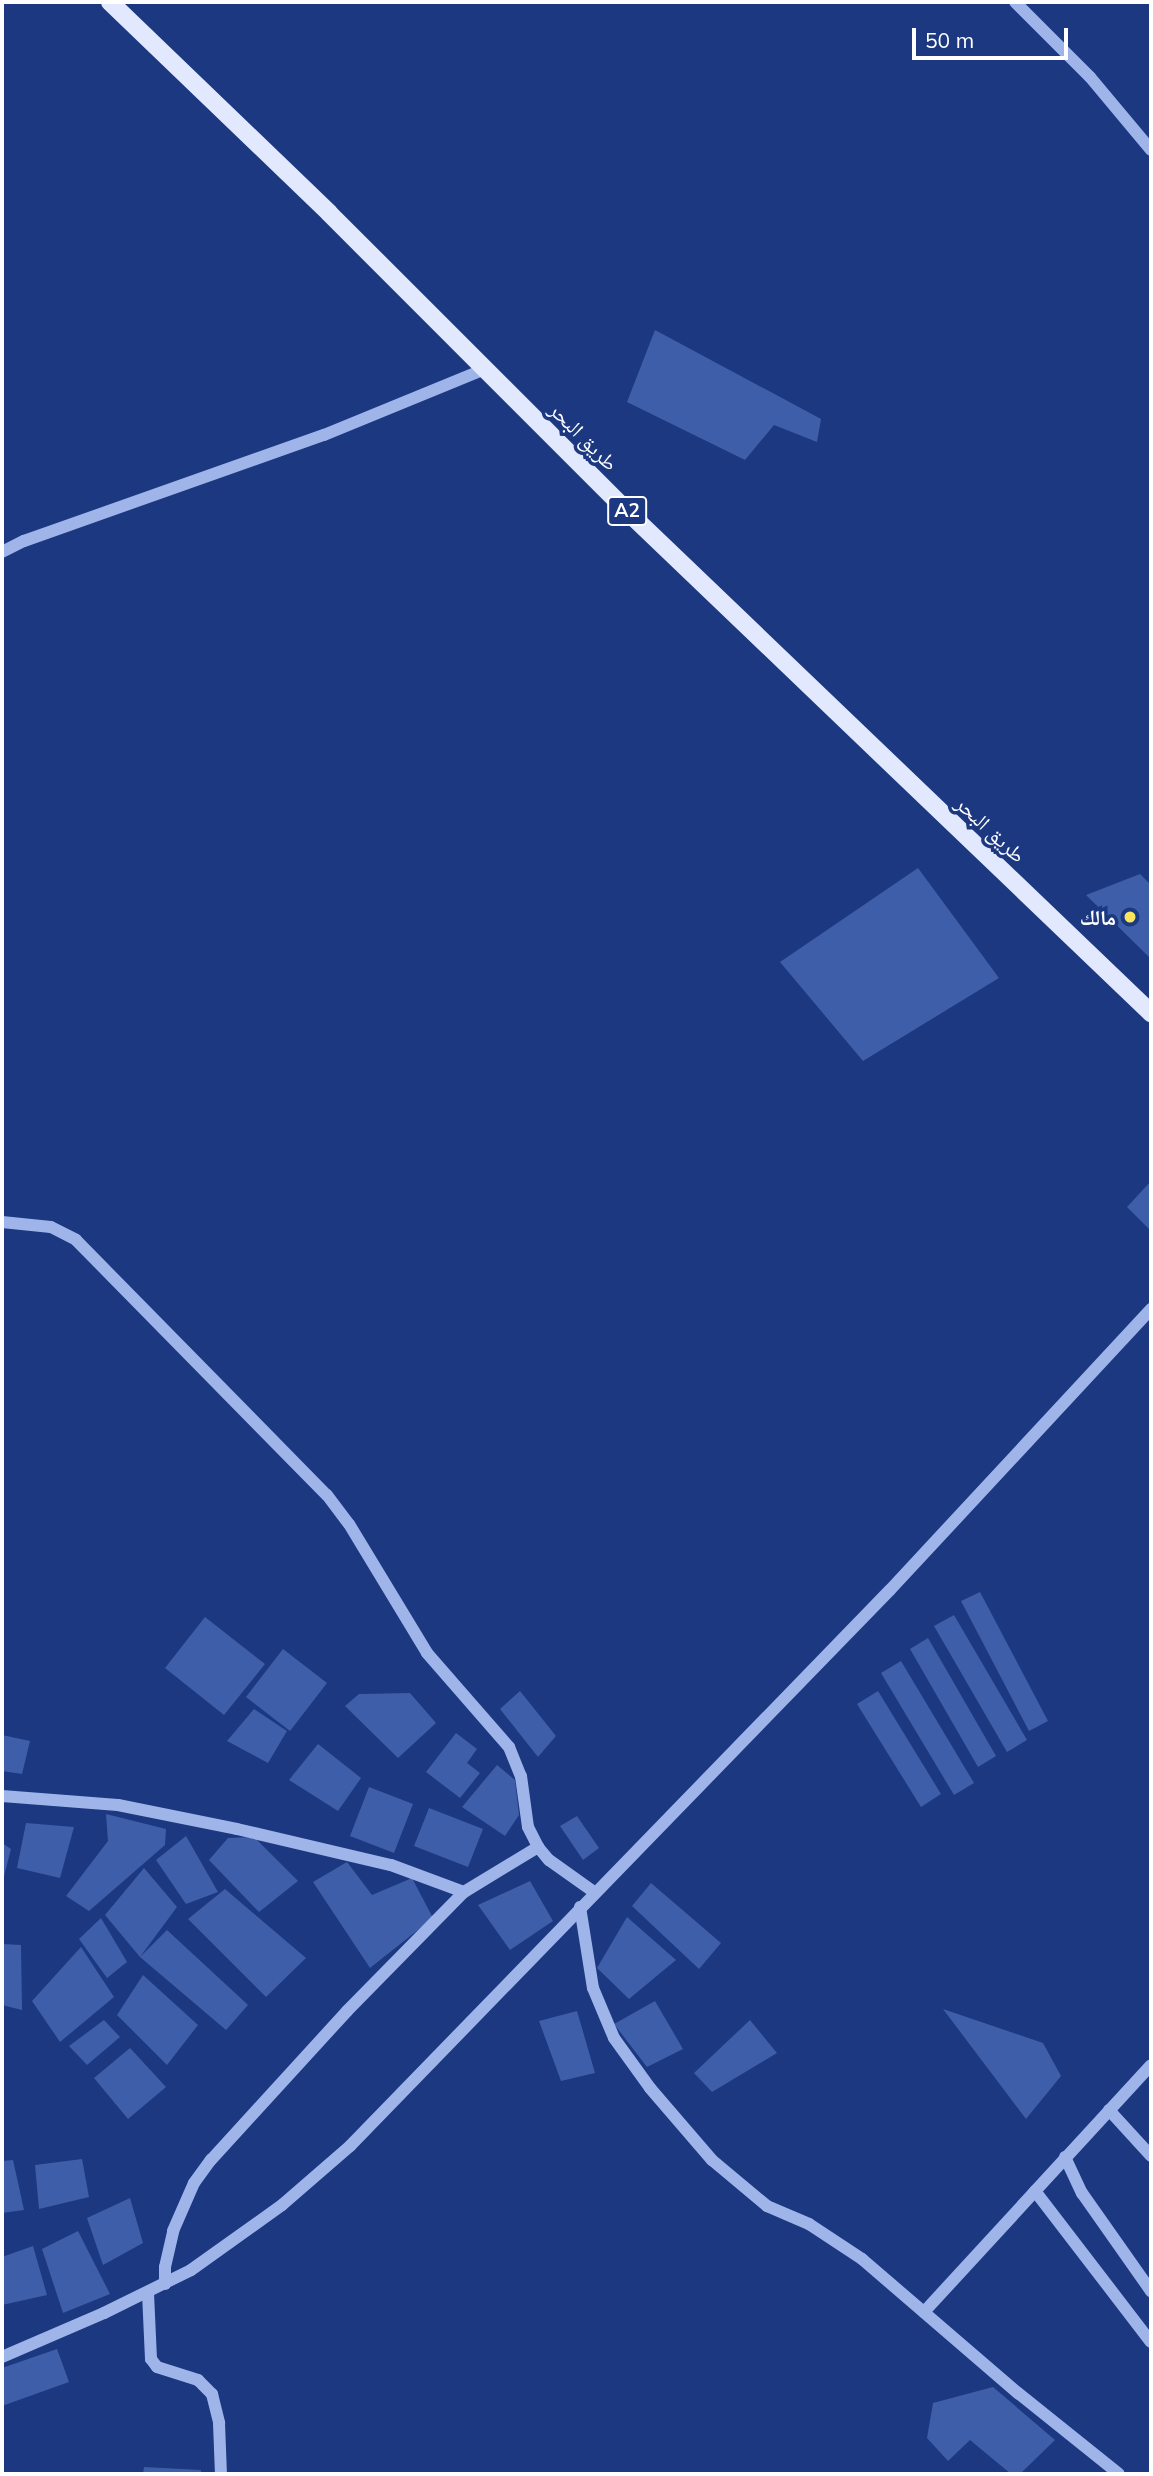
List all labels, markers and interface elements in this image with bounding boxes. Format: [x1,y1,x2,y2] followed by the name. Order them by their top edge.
[915,14,1071,58] scale bar
[925,27,974,53] text: 50 m
[544,396,624,476] street label: طريق البحر
[606,496,648,526] road number: A2
[951,790,1031,868] street label: طريق البحر
[1080,904,1116,930] place label: مالك
[1122,909,1138,925] marker: مالك

